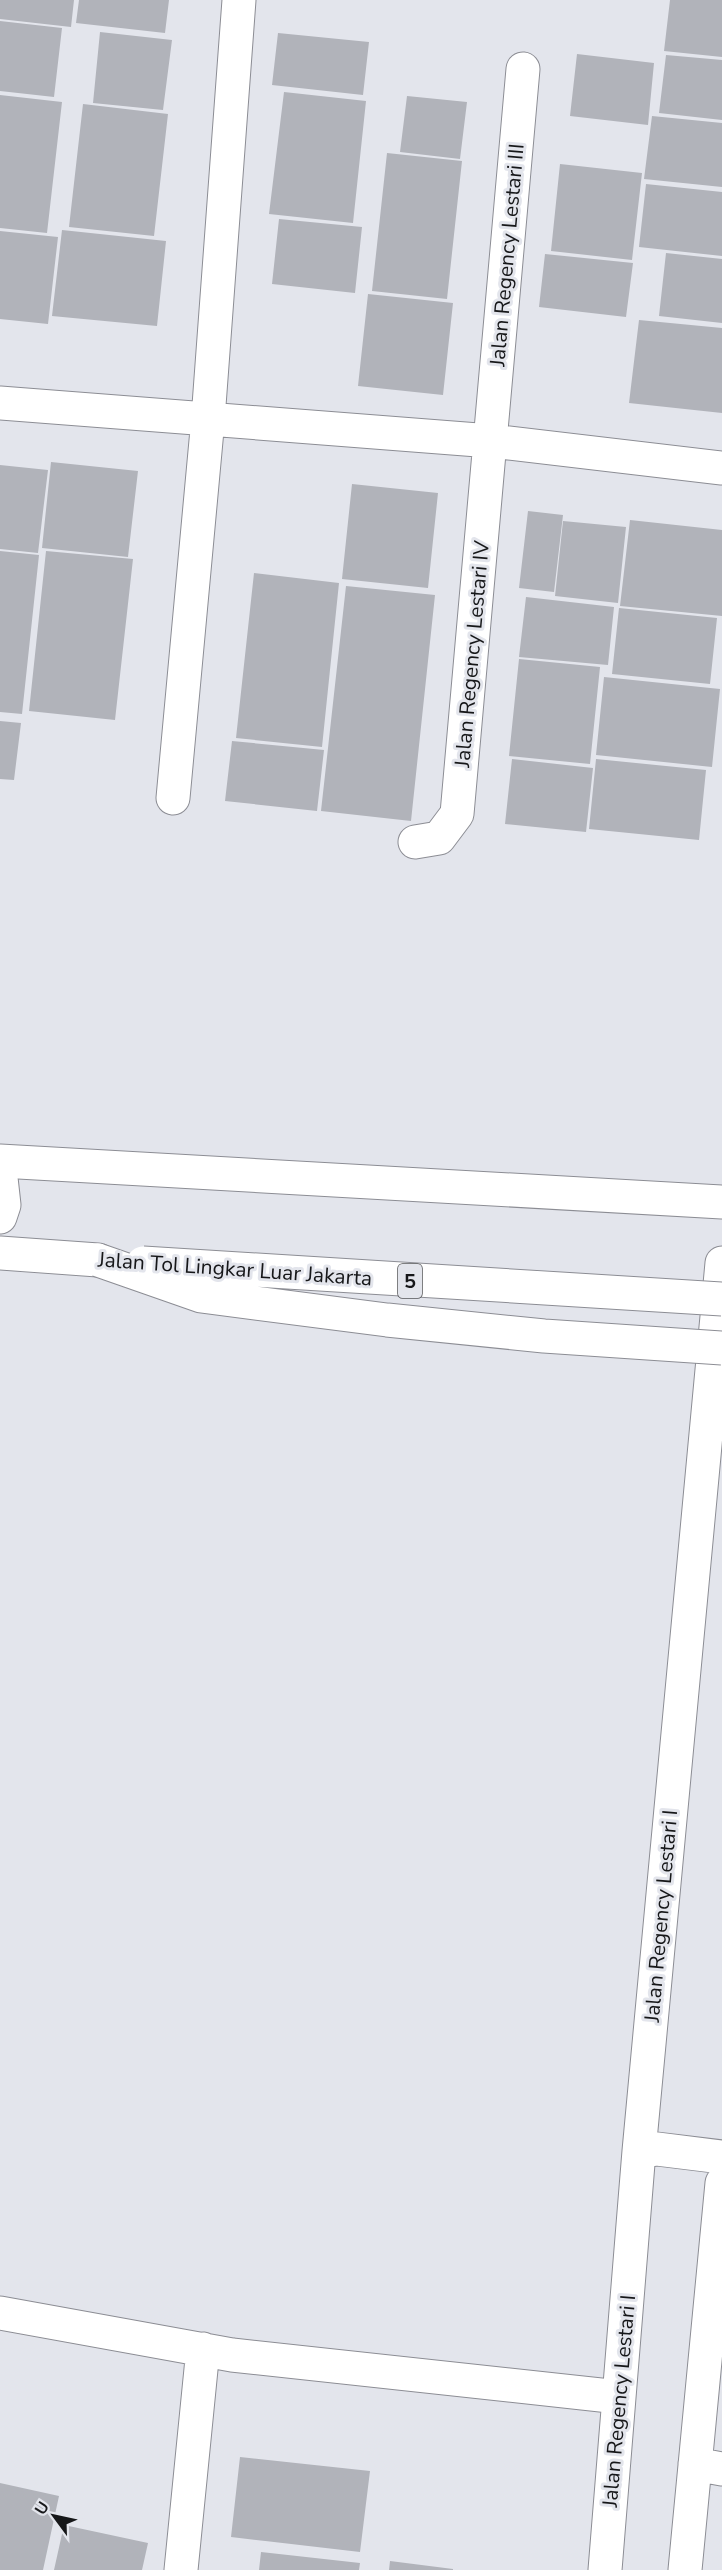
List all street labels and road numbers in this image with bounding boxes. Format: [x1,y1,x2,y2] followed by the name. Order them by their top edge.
[483,142,531,369] street label: Jalan Regency Lestari III
[448,539,496,770] street label: Jalan Regency Lestari IV
[96,1245,373,1293] street label: Jalan Tol Lingkar Luar Jakarta
[398,1264,422,1298] road number: 5
[638,1809,684,2024] street label: Jalan Regency Lestari I
[596,2294,642,2509] street label: Jalan Regency Lestari I

